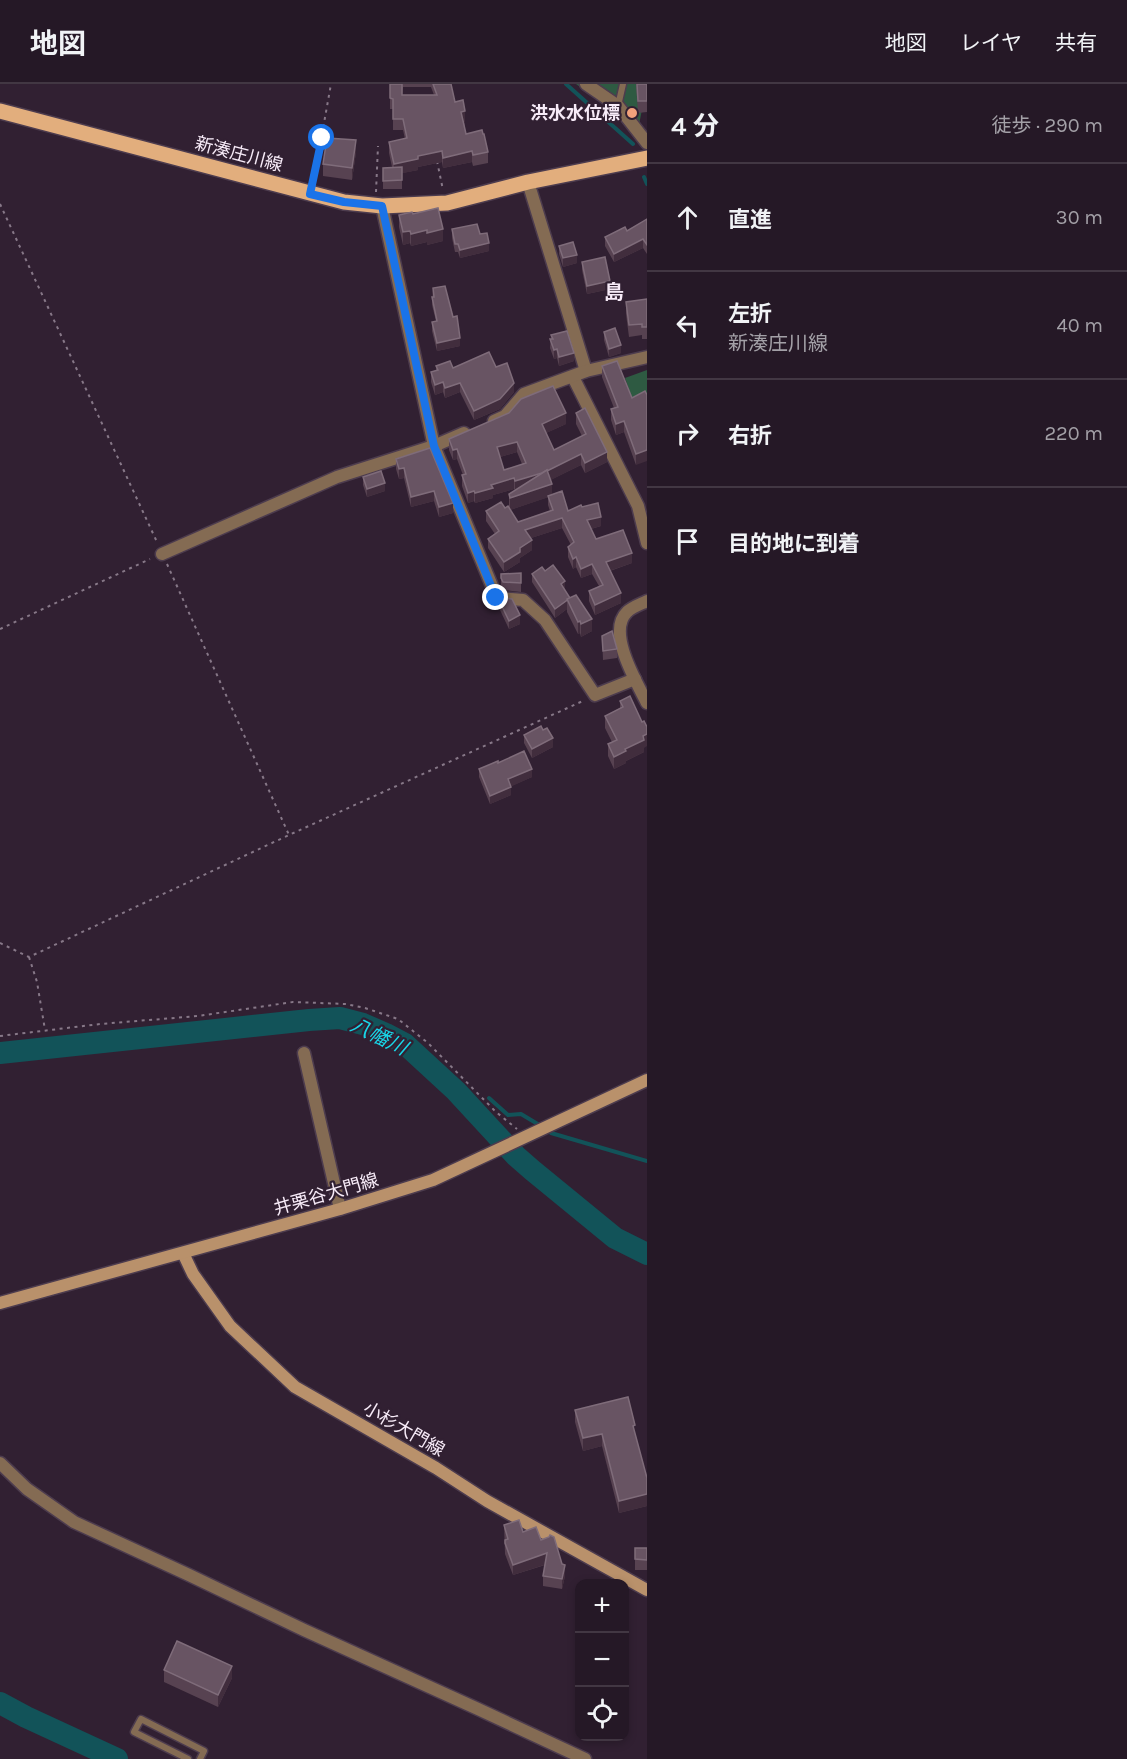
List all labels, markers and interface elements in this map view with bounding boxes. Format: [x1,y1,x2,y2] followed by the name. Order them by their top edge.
[30,27,86,60] text: 地図
[885,31,927,55] text: 地図
[960,31,1022,55] text: レイヤ
[1055,31,1097,55] text: 共有
[530,102,620,124] place label: 洪水水位標
[625,106,639,120] marker: 洪水水位標
[671,111,719,142] text: 4 分
[991,114,1103,137] text: 徒歩 · 290 m
[308,124,334,150] route start
[193,132,285,176] street label: 新湊庄川線
[671,201,704,234] icon: ahead
[1056,206,1103,229] text: 30 m
[728,207,772,233] text: 直進
[604,281,624,304] district label: 島
[728,301,772,327] text: 左折
[671,309,704,342] icon: left
[1057,314,1103,337] text: 40 m
[728,332,828,355] text: 新湊庄川線
[671,417,704,450] icon: right
[1044,422,1103,445] text: 220 m
[728,423,772,449] text: 右折
[671,525,704,558] icon: arrive
[728,531,860,557] text: 目的地に到着
[482,584,508,610] route end
[347,1013,413,1061] water label: 八幡川
[271,1169,381,1219] street label: 井栗谷大門線
[360,1397,448,1461] street label: 小杉大門線
[575,1579,629,1741] map controls
[575,1579,629,1633] button: +
[575,1633,629,1687] button: −
[575,1687,629,1741] button: locate

